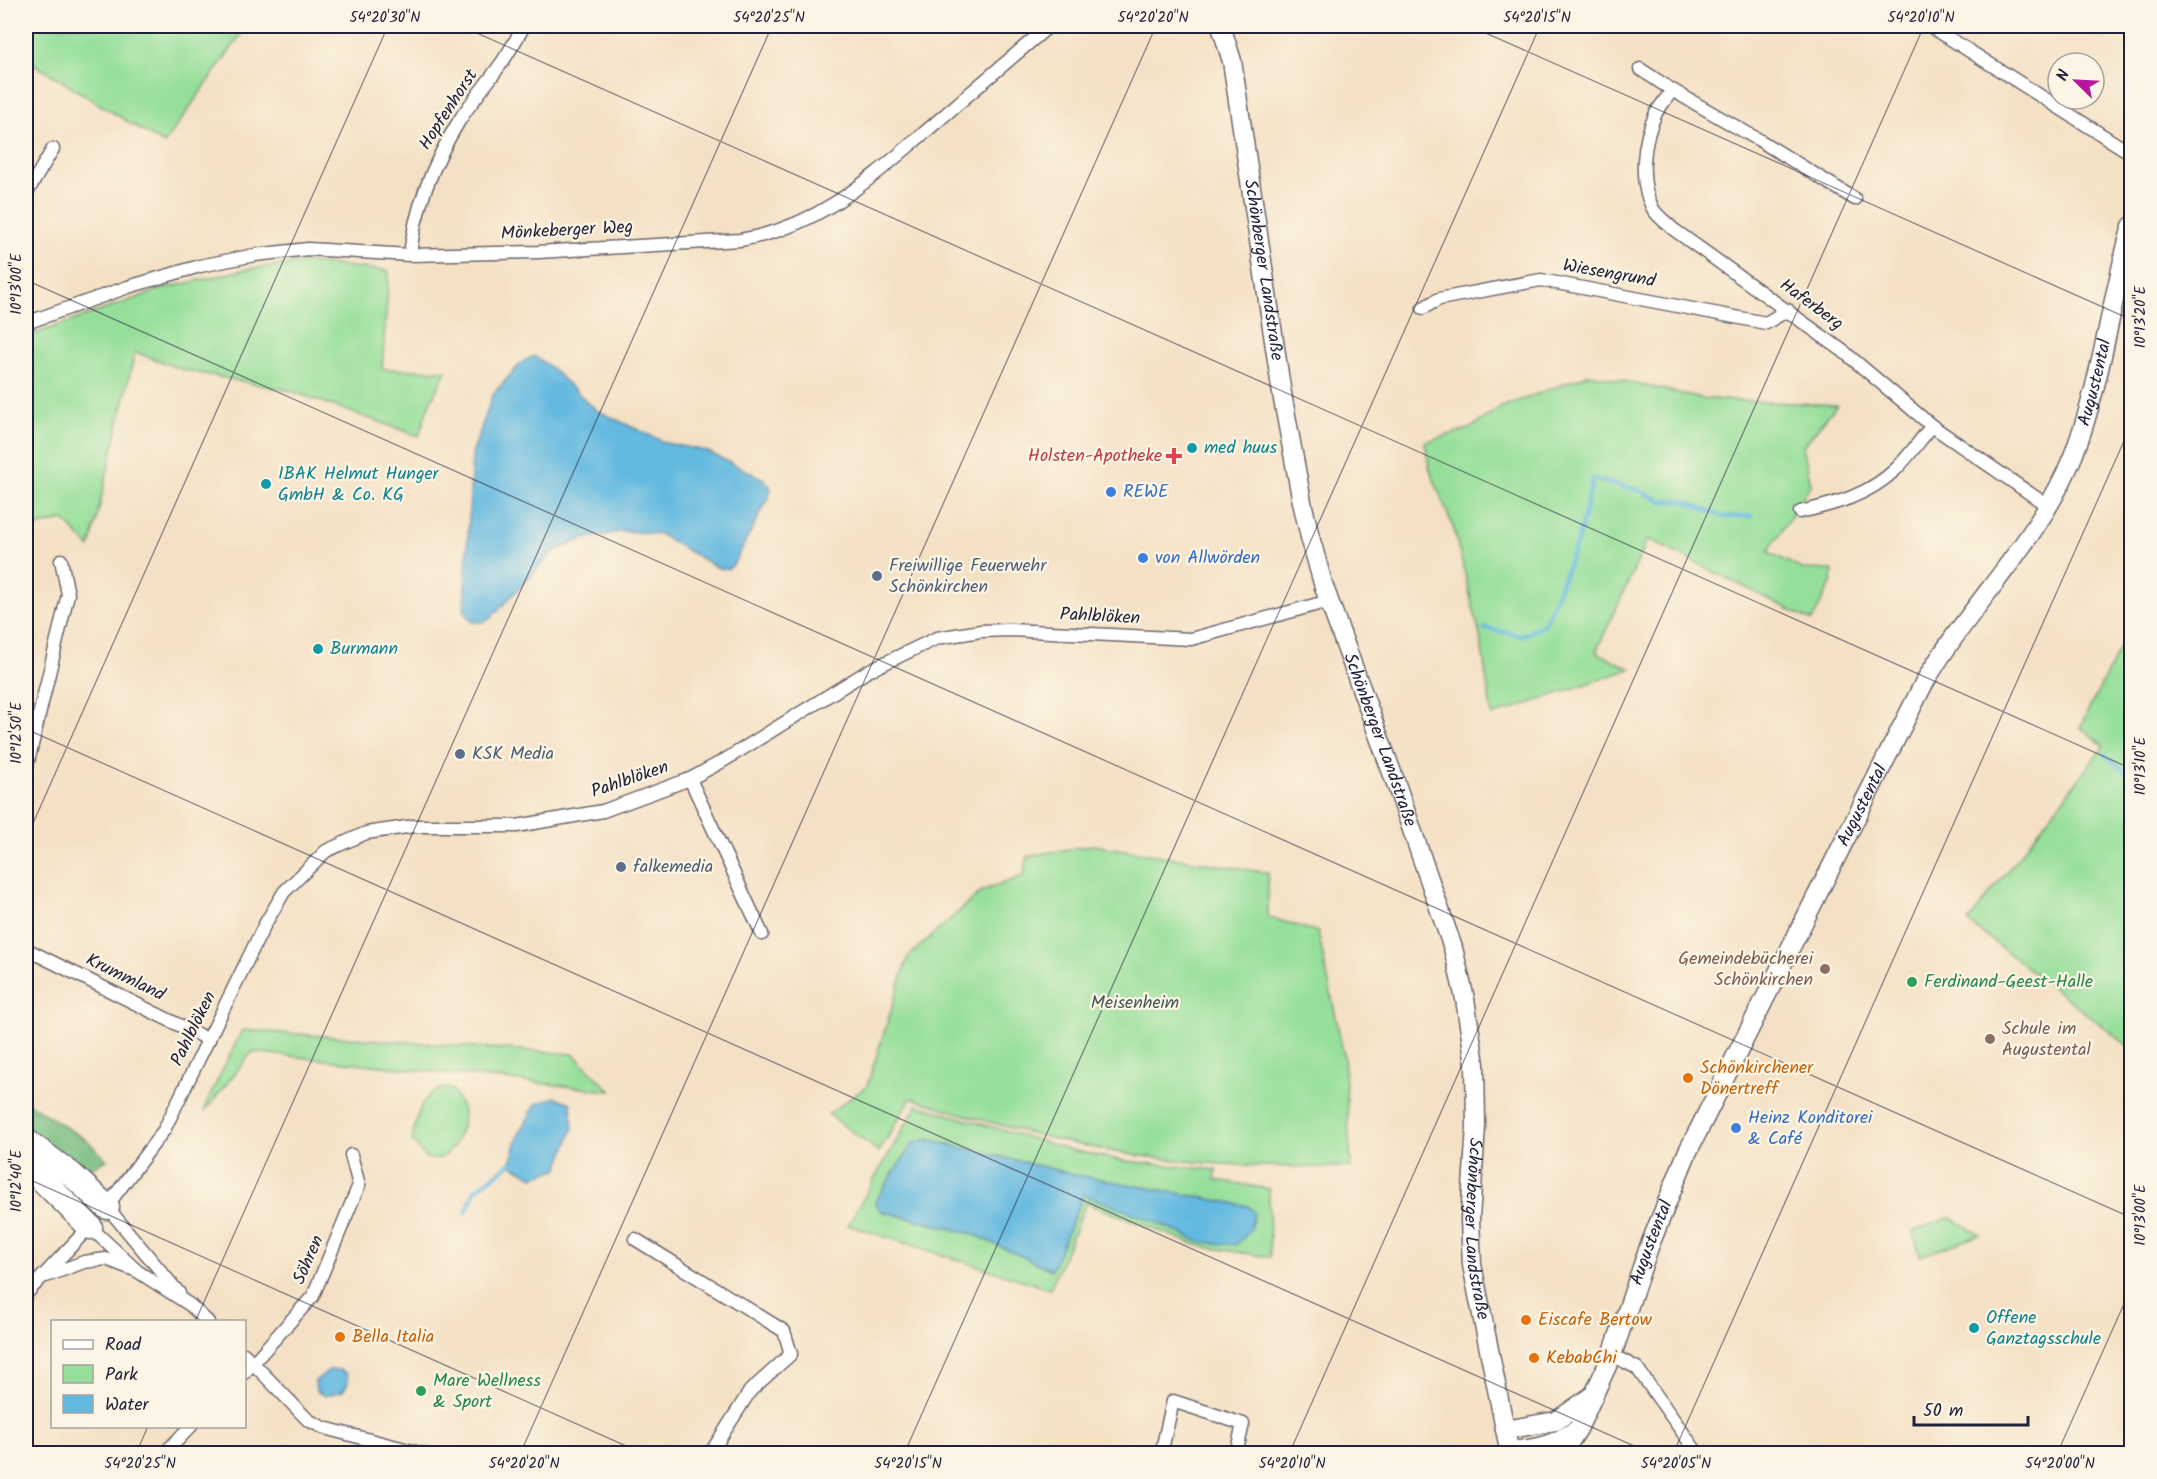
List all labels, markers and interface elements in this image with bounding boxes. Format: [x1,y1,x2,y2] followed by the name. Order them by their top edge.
[350,6,420,30] text: 54°20'30"N
[733,6,805,30] text: 54°20'25"N
[1117,6,1189,30] text: 54°20'20"N
[1503,6,1571,30] text: 54°20'15"N
[1887,6,1955,30] text: 54°20'10"N
[2046,51,2106,111] north arrow
[412,63,487,156] street label: Hopfenhorst
[2050,66,2077,85] text: N
[1235,177,1291,363] street label: Schönberger Landstraße
[500,213,634,249] street label: Mönkeberger Weg
[5,252,29,315] text: 10°13'00"E
[1560,252,1659,297] street label: Wiesengrund
[1773,272,1849,338] street label: Haferberg
[2129,284,2153,348] text: 10°13'20"E
[2070,336,2120,430] street label: Augustental
[1204,434,1278,463] place label: med huus
[1185,441,1199,455] marker: med huus
[1028,442,1162,471] place label: Holsten-Apotheke
[1167,449,1181,463] marker: Holsten-Apotheke
[278,460,440,510] place label: IBAK Helmut Hunger GmbH & Co. KG
[259,477,273,491] marker: IBAK Helmut Hunger GmbH & Co. KG
[1123,478,1169,507] place label: REWE
[1104,485,1118,499] marker: REWE
[1155,544,1260,573] place label: von Allwörden
[1136,551,1150,565] marker: von Allwörden
[889,552,1047,602] place label: Freiwillige Feuerwehr Schönkirchen
[870,569,884,583] marker: Freiwillige Feuerwehr Schönkirchen
[1059,600,1141,634] street label: Pahlblöken
[330,635,398,664] place label: Burmann
[311,642,325,656] marker: Burmann
[1335,649,1424,831] street label: Schönberger Landstraße
[5,701,29,764] text: 10°12'50"E
[2129,735,2153,795] text: 10°13'10"E
[472,740,554,769] place label: KSK Media
[453,747,467,761] marker: KSK Media
[587,753,673,807] street label: Pahlblöken
[1829,759,1896,852] street label: Augustental
[633,853,713,882] place label: falkemedia
[614,860,628,874] marker: falkemedia
[1678,945,1814,995] place label: Gemeindebücherei Schönkirchen
[80,946,171,1010] street label: Krummland
[1818,962,1832,976] marker: Gemeindebücherei Schönkirchen
[1924,968,2093,997] place label: Ferdinand-Geest-Halle
[1905,975,1919,989] marker: Ferdinand-Geest-Halle
[163,987,225,1071] street label: Pahlblöken
[1091,989,1179,1018] park label: Meisenheim
[2002,1015,2092,1065] place label: Schule im Augustental
[1983,1032,1997,1046] marker: Schule im Augustental
[1700,1054,1814,1104] place label: Schönkirchener Dönertreff
[1681,1071,1695,1085] marker: Schönkirchener Dönertreff
[1748,1104,1873,1154] place label: Heinz Konditorei & Café
[1729,1121,1743,1135] marker: Heinz Konditorei & Café
[1455,1137,1497,1322] street label: Schönberger Landstraße
[5,1149,29,1212] text: 10°12'40"E
[2129,1183,2153,1246] text: 10°13'00"E
[1622,1195,1681,1289] street label: Augustental
[285,1231,333,1289] street label: Söhren
[1986,1304,2101,1354] place label: Offene Ganztagsschule
[1538,1306,1653,1335] place label: Eiscafe Bertow
[1519,1313,1533,1327] marker: Eiscafe Bertow
[51,1320,246,1428] legend
[1967,1321,1981,1335] marker: Offene Ganztagsschule
[352,1323,434,1352] place label: Bella Italia
[333,1330,347,1344] marker: Bella Italia
[105,1331,142,1360] text: Road
[1546,1344,1618,1373] place label: KebabChi
[1527,1351,1541,1365] marker: KebabChi
[105,1361,138,1390] text: Park
[433,1367,541,1417] place label: Mare Wellness & Sport
[414,1384,428,1398] marker: Mare Wellness & Sport
[1914,1389,2028,1427] scale bar
[105,1391,150,1420] text: Water
[1923,1397,1963,1426] text: 50 m
[104,1452,176,1476] text: 54°20'25"N
[488,1452,560,1476] text: 54°20'20"N
[874,1452,942,1476] text: 54°20'15"N
[1258,1452,1326,1476] text: 54°20'10"N
[1641,1452,1711,1476] text: 54°20'05"N
[2025,1452,2095,1476] text: 54°20'00"N

